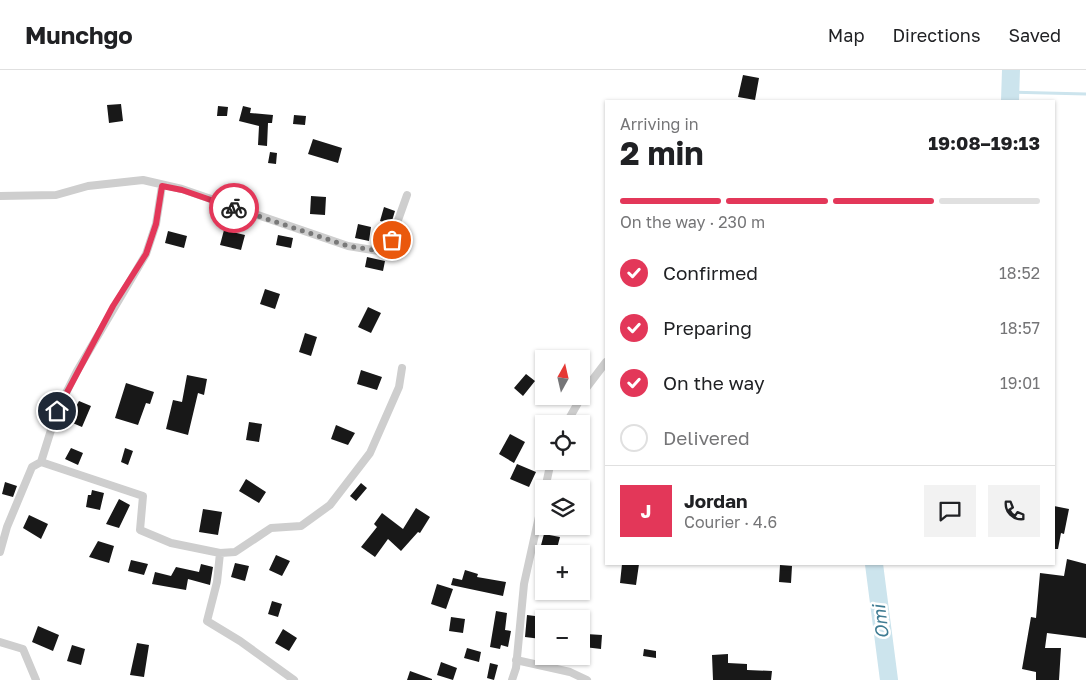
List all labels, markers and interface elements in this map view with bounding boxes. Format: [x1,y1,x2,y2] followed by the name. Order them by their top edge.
[25,20,133,49] text: Munchgo
[828,24,864,46] text: Map
[892,24,980,46] text: Directions
[1008,24,1061,46] text: Saved
[620,114,699,134] text: Arriving in
[928,131,1040,154] text: 19:08–19:13
[620,134,704,172] text: 2 min
[209,183,259,233] courier
[220,194,248,222] icon: bike
[620,212,765,232] text: On the way · 230 m
[371,219,413,261] pin
[378,226,406,254] icon: bag
[620,259,648,287] icon: check
[663,261,758,284] text: Confirmed
[999,263,1040,283] text: 18:52
[620,314,648,342] icon: check
[663,316,752,339] text: Preparing
[1000,318,1040,338] text: 18:57
[535,350,590,405] north arrow
[535,350,590,665] map controls
[620,369,648,397] icon: check
[663,371,765,394] text: On the way
[1000,373,1040,393] text: 19:01
[36,390,78,432] pin
[43,397,71,425] icon: home
[535,415,590,470] button: locate
[663,426,750,449] text: Delivered
[535,480,590,535] button: layers
[924,485,976,537] button: chat
[988,485,1040,537] button: phone
[684,489,748,512] text: Jordan
[641,499,651,522] text: J
[684,512,777,532] text: Courier · 4.6
[535,545,590,600] button: +
[867,602,893,640] water label: Omi
[535,610,590,665] button: −

